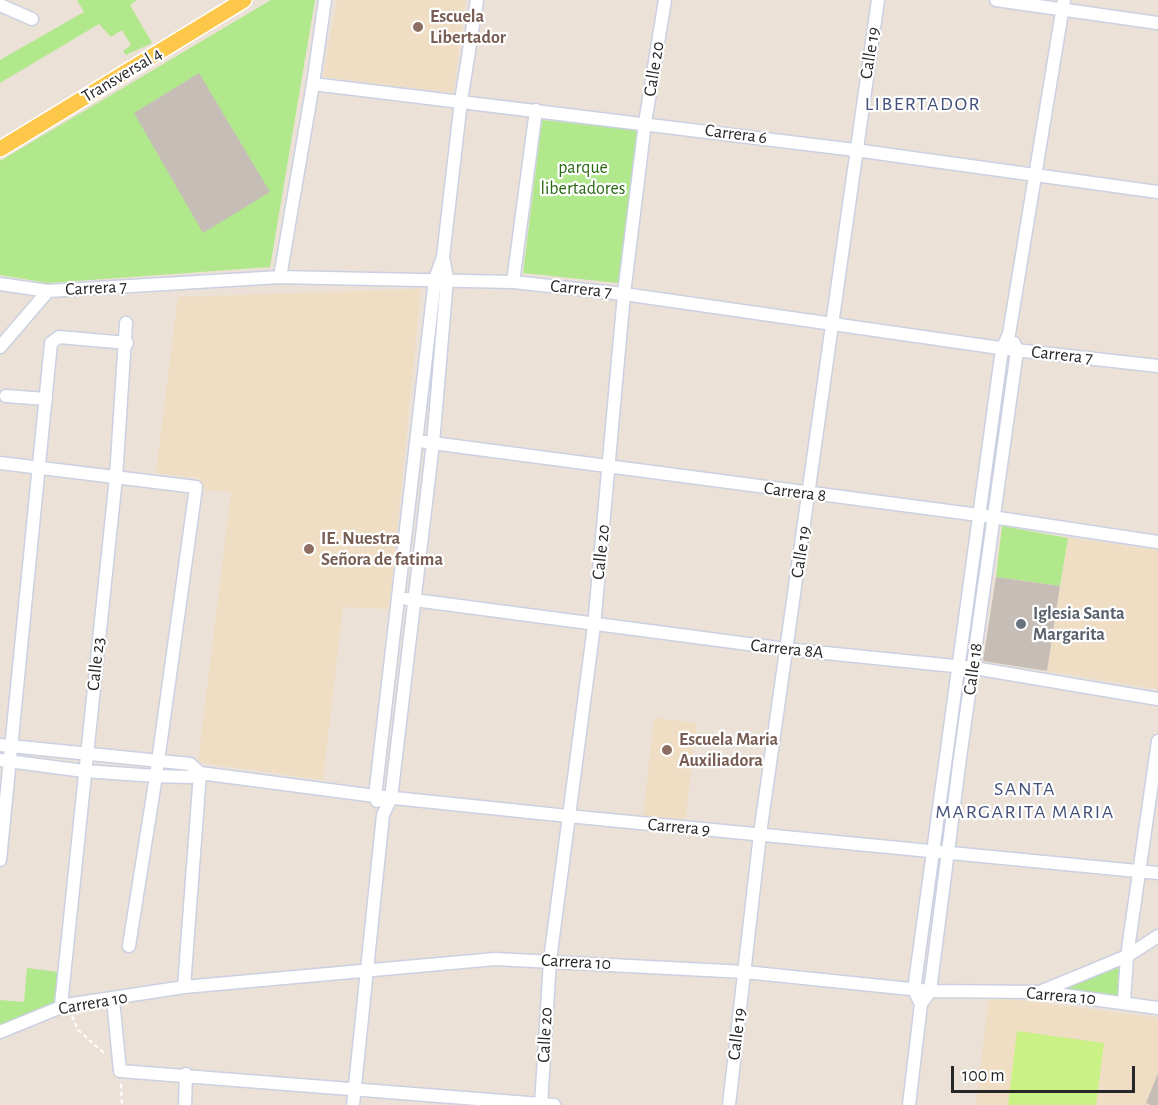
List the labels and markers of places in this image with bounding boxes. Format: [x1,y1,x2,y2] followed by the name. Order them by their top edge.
[430,6,506,48] place label: Escuela Libertador
[411,20,425,34] marker: Escuela Libertador
[321,528,443,570] place label: IE. Nuestra Señora de fatima
[302,542,316,556] marker: IE. Nuestra Señora de fatima
[1033,603,1125,646] place label: Iglesia Santa Margarita
[1014,617,1028,631] marker: Iglesia Santa Margarita
[679,729,778,771] place label: Escuela Maria Auxiliadora
[660,743,674,757] marker: Escuela Maria Auxiliadora

